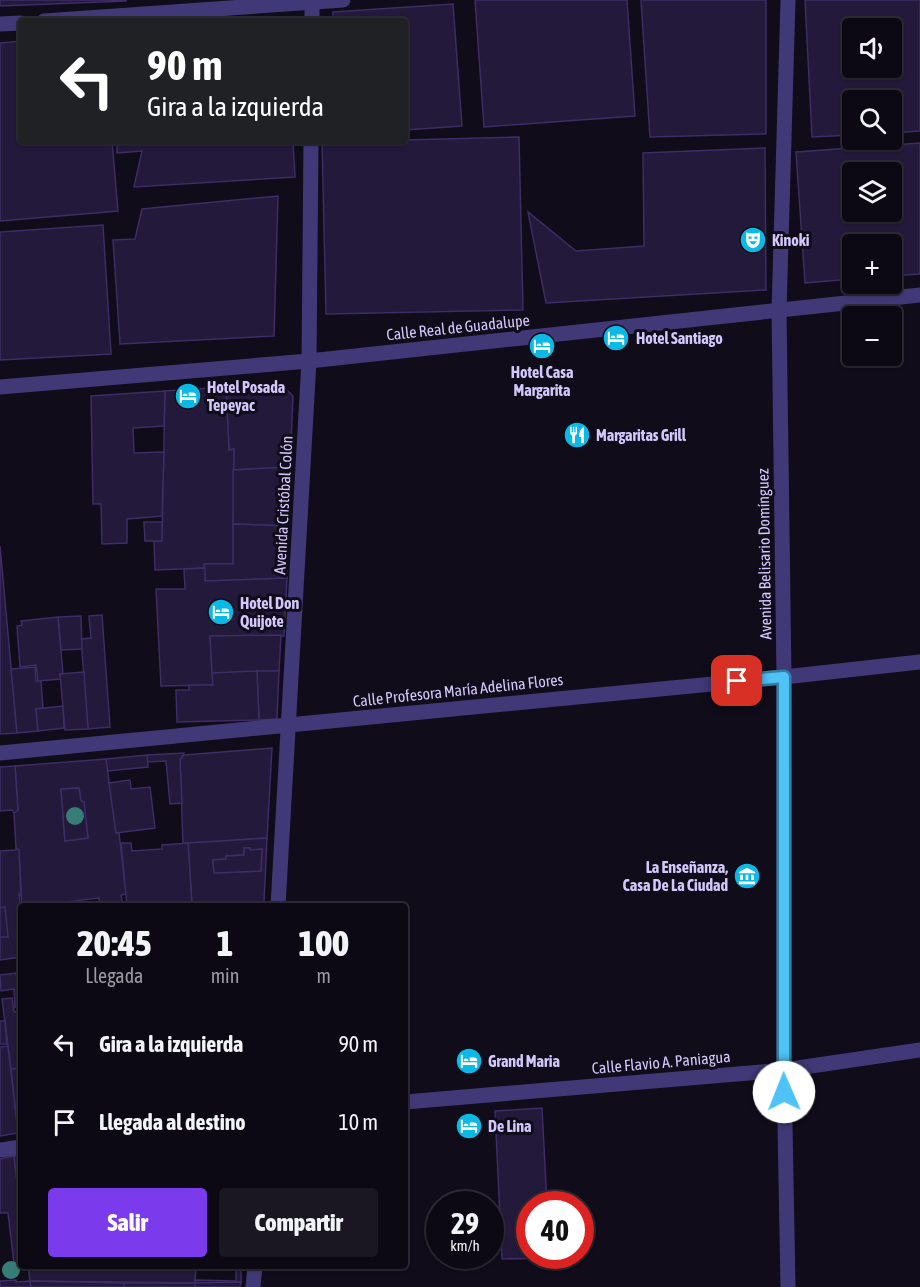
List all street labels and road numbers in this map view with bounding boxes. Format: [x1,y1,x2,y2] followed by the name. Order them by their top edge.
[385,311,531,344] street label: Calle Real de Guadalupe
[270,435,296,575] street label: Avenida Cristóbal Colón
[754,468,775,640] street label: Avenida Belisario Domínguez
[352,670,564,710] street label: Calle Profesora María Adelina Flores
[591,1047,731,1078] street label: Calle Flavio A. Paniagua

